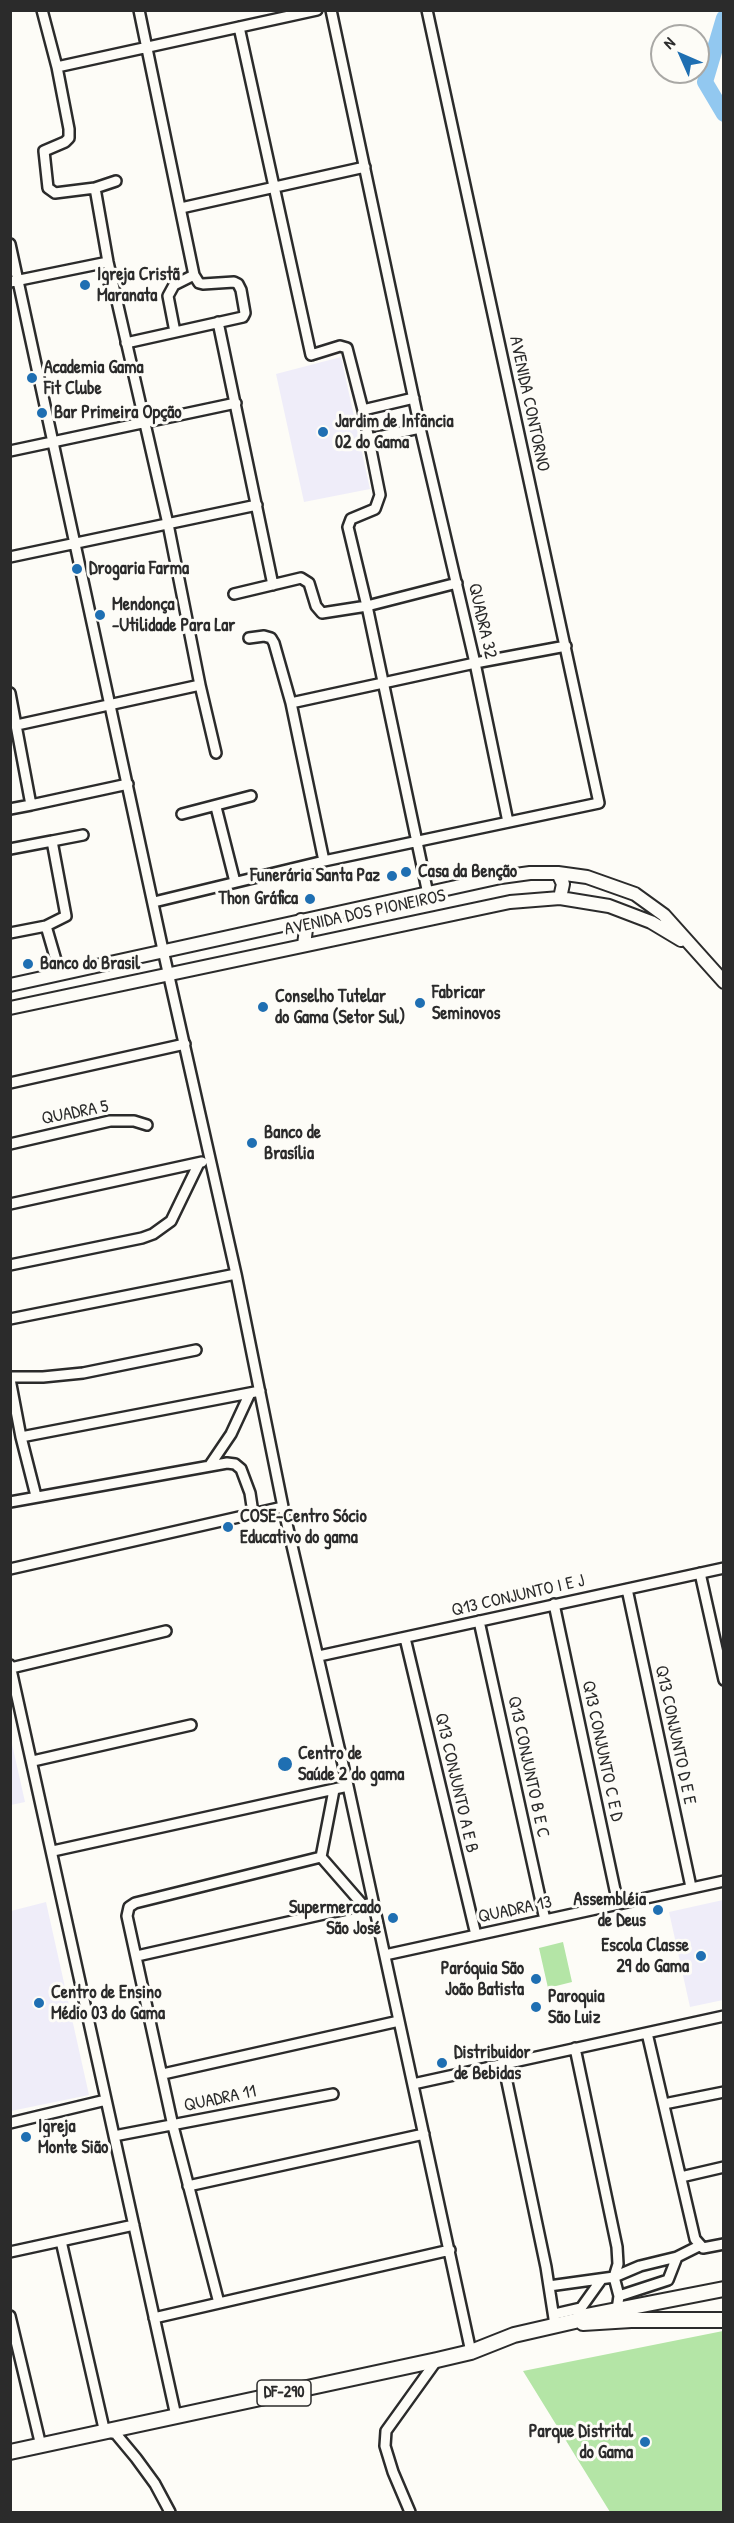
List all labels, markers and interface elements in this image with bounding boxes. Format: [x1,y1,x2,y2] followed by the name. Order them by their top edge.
[650,24,710,84] north arrow
[658,32,679,53] text: N
[97,264,180,306] place label: Igreja Cristã Maranata
[78,278,92,292] marker: Igreja Cristã Maranata
[504,334,554,474] street label: AVENIDA CONTORNO
[44,357,143,400] place label: Academia Gama Fit Clube
[25,371,39,385] marker: Academia Gama Fit Clube
[54,402,181,424] place label: Bar Primeira Opção
[35,406,49,420] marker: Bar Primeira Opção
[335,411,453,454] place label: Jardim de Infância 02 do Gama
[316,425,330,439] marker: Jardim de Infância 02 do Gama
[89,558,189,580] place label: Drogaria Farma
[70,562,84,576] marker: Drogaria Farma
[463,581,501,661] street label: QUADRA 32
[112,594,235,636] place label: Mendonça -Utilidade Para Lar
[93,608,107,622] marker: Mendonça -Utilidade Para Lar
[418,861,517,883] place label: Casa da Benção
[250,865,380,887] place label: Funerária Santa Paz
[399,865,413,879] marker: Casa da Benção
[385,869,399,883] marker: Funerária Santa Paz
[282,885,448,941] street label: AVENIDA DOS PIONEIROS
[219,888,298,910] place label: Thon Gráfica
[303,892,317,906] marker: Thon Gráfica
[40,953,140,975] place label: Banco do Brasil
[21,957,35,971] marker: Banco do Brasil
[432,982,500,1024] place label: Fabricar Seminovos
[275,986,405,1028] place label: Conselho Tutelar do Gama (Setor Sul)
[413,996,427,1010] marker: Fabricar Seminovos
[256,1000,270,1014] marker: Conselho Tutelar do Gama (Setor Sul)
[40,1096,110,1130] street label: QUADRA 5
[264,1122,321,1164] place label: Banco de Brasília
[245,1136,259,1150] marker: Banco de Brasília
[240,1506,367,1549] place label: COSE-Centro Sócio Educativo do gama
[221,1520,235,1534] marker: COSE-Centro Sócio Educativo do gama
[449,1570,587,1622] street label: Q13 CONJUNTO I E J
[650,1664,700,1806] street label: Q13 CONJUNTO D E E
[577,1679,627,1823] street label: Q13 CONJUNTO C E D
[502,1694,554,1840] street label: Q13 CONJUNTO B E C
[429,1711,483,1855] street label: Q13 CONJUNTO A E B
[298,1743,404,1786] place label: Centro de Saúde 2 do gama
[276,1755,294,1773] marker: Centro de Saúde 2 do gama
[573,1889,646,1932] place label: Assembléia de Deus
[476,1892,554,1928] street label: QUADRA 13
[289,1897,381,1940] place label: Supermercado São José
[651,1903,665,1917] marker: Assembléia de Deus
[386,1911,400,1925] marker: Supermercado São José
[601,1935,689,1978] place label: Escola Classe 29 do Gama
[694,1949,708,1963] marker: Escola Classe 29 do Gama
[441,1958,524,2000] place label: Paróquia São João Batista
[529,1972,543,1986] marker: Paróquia São João Batista
[51,1982,165,2024] place label: Centro de Ensino Médio 03 do Gama
[548,1986,605,2028] place label: Paroquia São Luiz
[32,1996,46,2010] marker: Centro de Ensino Médio 03 do Gama
[529,2000,543,2014] marker: Paroquia São Luiz
[454,2042,531,2084] place label: Distribuidor de Bebidas
[435,2056,449,2070] marker: Distribuidor de Bebidas
[182,2081,258,2117] street label: QUADRA 11
[38,2116,108,2158] place label: Igreja Monte Sião
[19,2130,33,2144] marker: Igreja Monte Sião
[257,2380,311,2406] road number: DF-290
[529,2421,633,2464] place label: Parque Distrital do Gama
[638,2435,652,2449] marker: Parque Distrital do Gama

